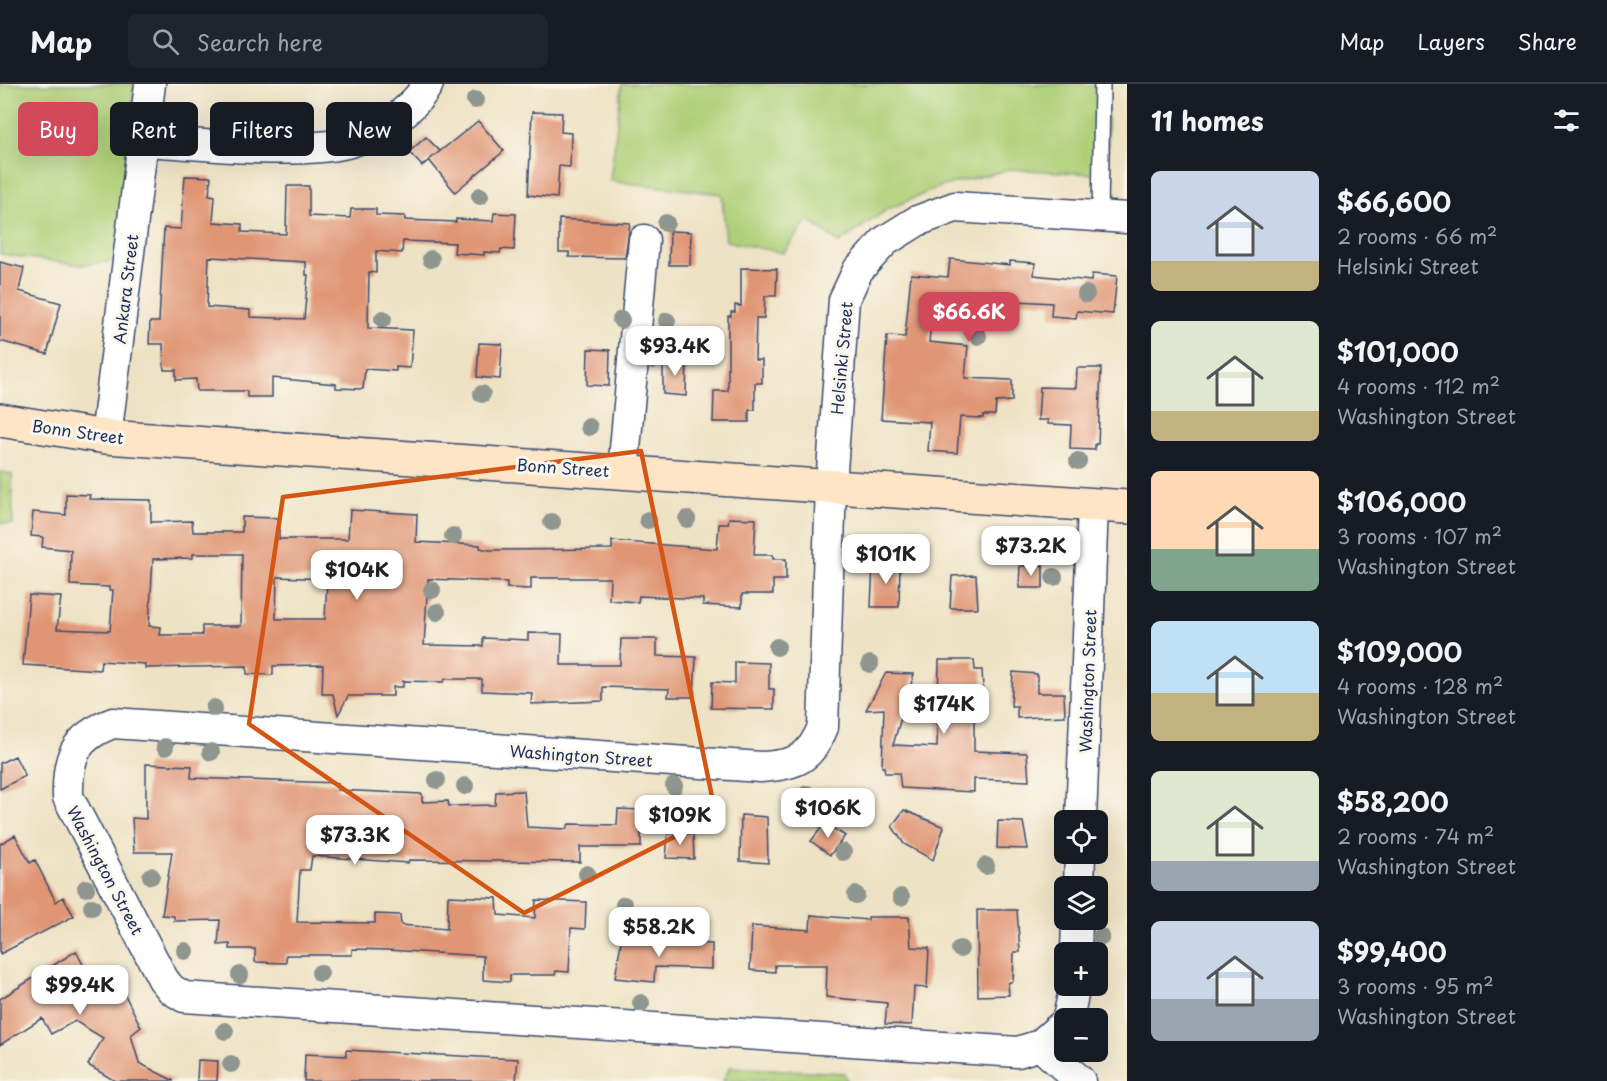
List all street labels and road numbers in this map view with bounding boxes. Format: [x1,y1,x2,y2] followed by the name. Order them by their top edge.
[106,232,144,345] street label: Ankara Street
[824,300,858,415] street label: Helsinki Street
[31,413,126,449] street label: Bonn Street
[516,452,610,482] street label: Bonn Street
[1073,609,1102,753] street label: Washington Street
[509,738,654,772] street label: Washington Street
[62,801,150,939] street label: Washington Street

